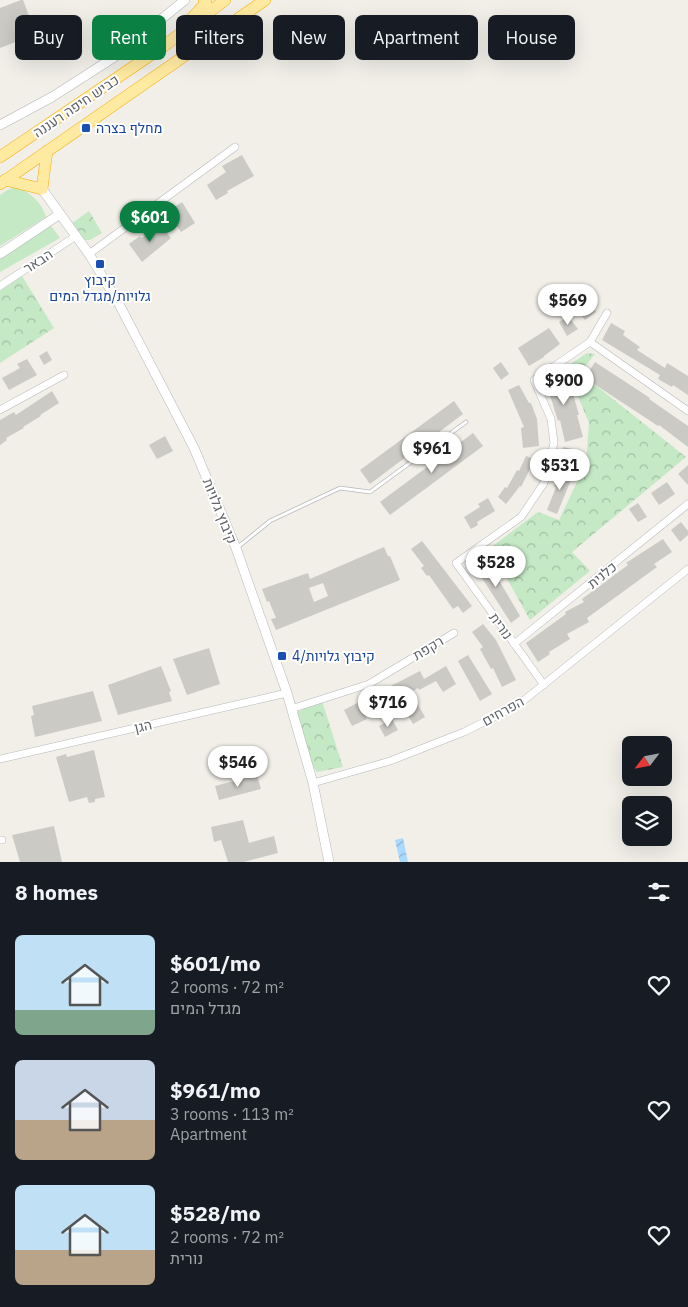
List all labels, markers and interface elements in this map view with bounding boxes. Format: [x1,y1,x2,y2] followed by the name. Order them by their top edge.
[15,15,82,60] chip: Buy
[92,15,166,60] chip: Rent
[176,15,263,60] chip: Filters
[273,15,345,60] chip: New
[355,15,478,60] chip: Apartment
[488,15,575,60] chip: House
[30,71,122,141] street label: כביש חיפה רעננה
[96,119,162,137] place label: מחלף בצרה
[80,122,92,134] marker: מחלף בצרה
[120,200,180,243] pin: $601
[131,207,169,227] text: $601
[20,245,56,277] street label: הבאר
[94,258,106,270] marker: קיבוץ גלויות/מגדל המים
[49,271,151,305] place label: קיבוץ גלויות/מגדל המים
[538,284,598,326] pin: $569
[549,290,587,310] text: $569
[534,364,594,406] pin: $900
[545,370,583,390] text: $900
[402,432,462,474] pin: $961
[413,438,451,458] text: $961
[530,448,590,491] pin: $531
[541,455,579,475] text: $531
[199,476,241,546] street label: קיבוץ גלויות
[466,546,526,588] pin: $528
[477,552,515,572] text: $528
[584,558,620,592] street label: כלנית
[485,609,517,643] street label: נורית
[409,632,447,664] street label: רקפת
[292,647,375,665] place label: קיבוץ גלויות/4
[276,650,288,662] marker: קיבוץ גלויות/4
[358,686,418,728] pin: $716
[369,692,407,712] text: $716
[479,692,527,730] street label: הפרחים
[132,715,154,737] street label: הגן
[622,736,672,786] north arrow
[622,736,672,846] map controls
[208,746,268,788] pin: $546
[219,752,257,772] text: $546
[622,796,672,846] button: layers
[15,878,98,906] text: 8 homes
[645,878,673,906] icon: filters
[170,949,261,977] text: $601/mo
[55,955,115,1015] icon: home
[645,971,673,999] icon: heart
[170,977,284,997] text: 2 rooms · 72 m²
[170,998,241,1018] text: מגדל המים
[170,1076,261,1104] text: $961/mo
[55,1080,115,1140] icon: home
[645,1096,673,1124] icon: heart
[170,1104,294,1124] text: 3 rooms · 113 m²
[170,1124,247,1144] text: Apartment
[170,1199,261,1227] text: $528/mo
[55,1205,115,1265] icon: home
[645,1221,673,1249] icon: heart
[170,1227,284,1247] text: 2 rooms · 72 m²
[170,1248,203,1268] text: נורית

